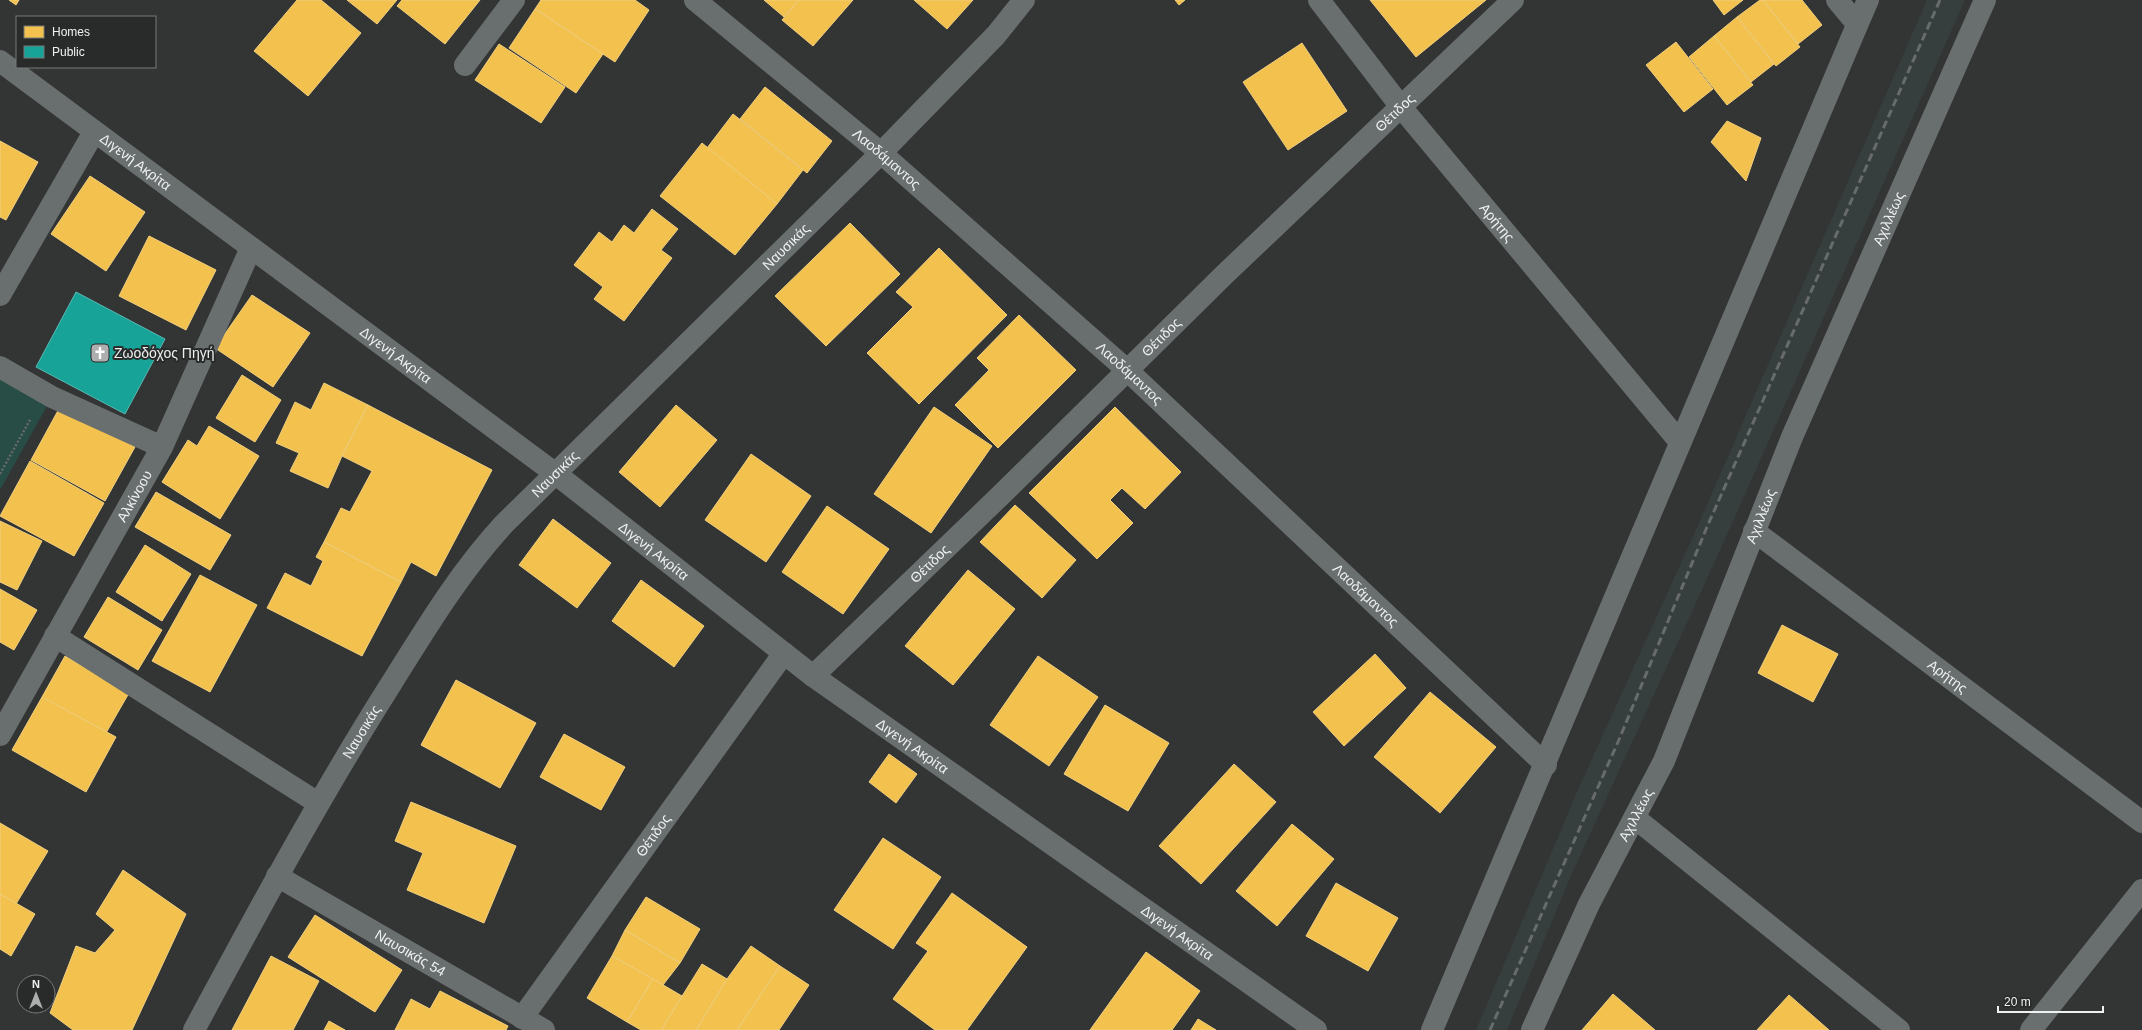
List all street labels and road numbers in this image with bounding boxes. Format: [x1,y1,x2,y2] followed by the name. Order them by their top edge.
[1372,90,1418,135] street label: Θέτιδος
[850,125,924,192] street label: Λαοδάμαντος
[97,130,174,193] street label: Διγενή Ακρίτα
[1870,189,1908,248] street label: Αχιλλέως
[1476,200,1518,245] street label: Αρήτης
[759,220,813,273] street label: Ναυσικάς
[1138,314,1184,360] street label: Θέτιδος
[357,323,434,387] street label: Διγενή Ακρίτα
[1093,339,1166,408] street label: Λαοδάμαντος
[528,447,582,500] street label: Ναυσικάς
[113,468,155,525] street label: Αλκίνοου
[1743,486,1779,546] street label: Αχιλλέως
[616,518,692,583] street label: Διγενή Ακρίτα
[907,541,953,586] street label: Θέτιδος
[1330,560,1402,630] street label: Λαοδάμαντος
[1925,656,1971,696] street label: Αρήτης
[339,702,384,761] street label: Ναυσικάς
[873,715,952,777] street label: Διγενή Ακρίτα
[1615,785,1656,844] street label: Αχιλλέως
[633,811,674,859] street label: Θέτιδος
[1138,902,1216,963] street label: Διγενή Ακρίτα
[372,926,449,980] street label: Ναυσικάς 54

